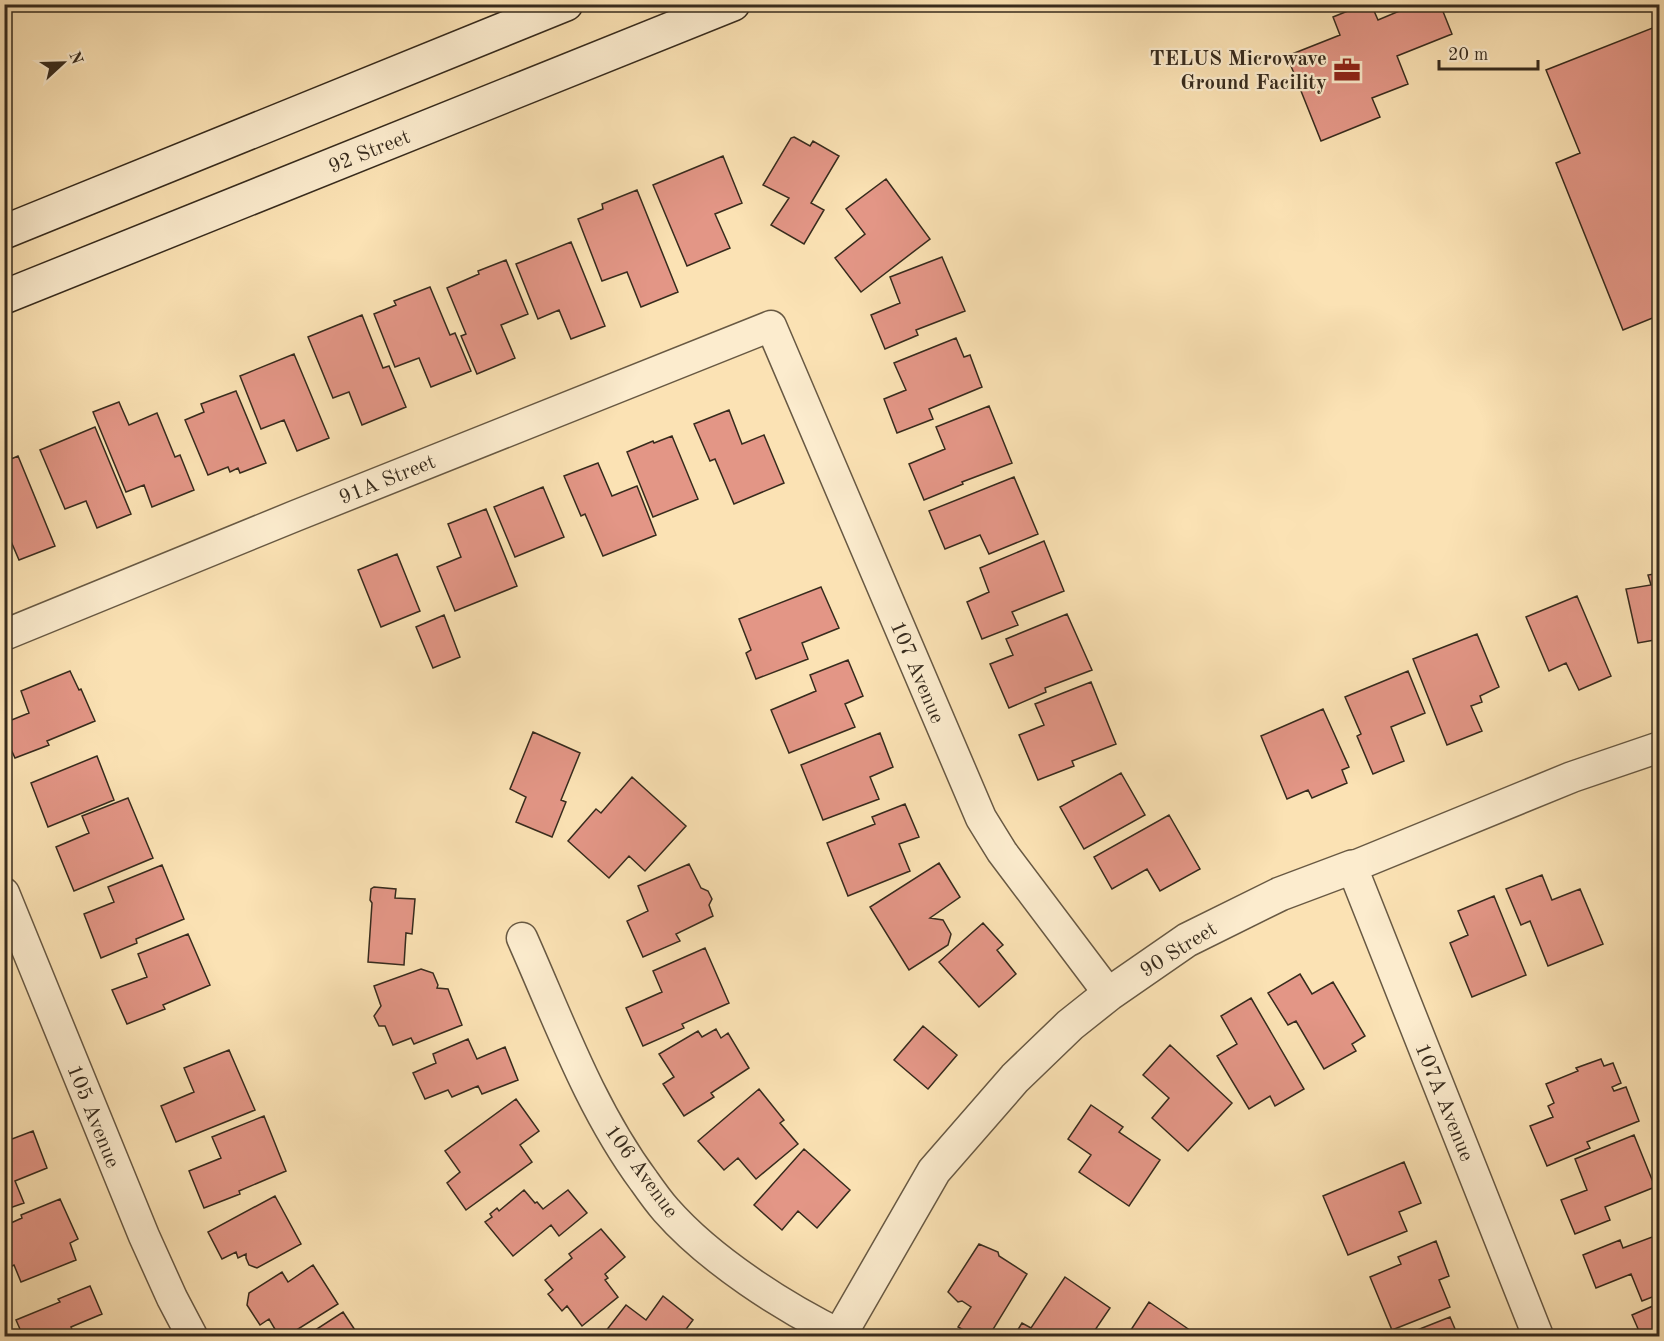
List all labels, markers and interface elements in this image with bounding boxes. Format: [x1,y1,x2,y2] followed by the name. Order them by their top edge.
[33,33,93,93] north arrow
[1439,33,1538,71] scale bar
[1448,46,1488,64] text: 20 m
[65,49,85,68] text: N
[1149,49,1327,94] place label: TELUS Microwave Ground Facility
[1332,55,1362,85] office icon: TELUS Microwave Ground Facility
[326,127,413,178] street label: 92 Street
[336,452,439,509] street label: 91A Street
[886,618,948,727] street label: 107 Avenue
[1137,919,1221,982] street label: 90 Street
[1410,1041,1477,1165] street label: 107A Avenue
[62,1062,123,1171] street label: 105 Avenue
[600,1122,681,1222] street label: 106 Avenue

